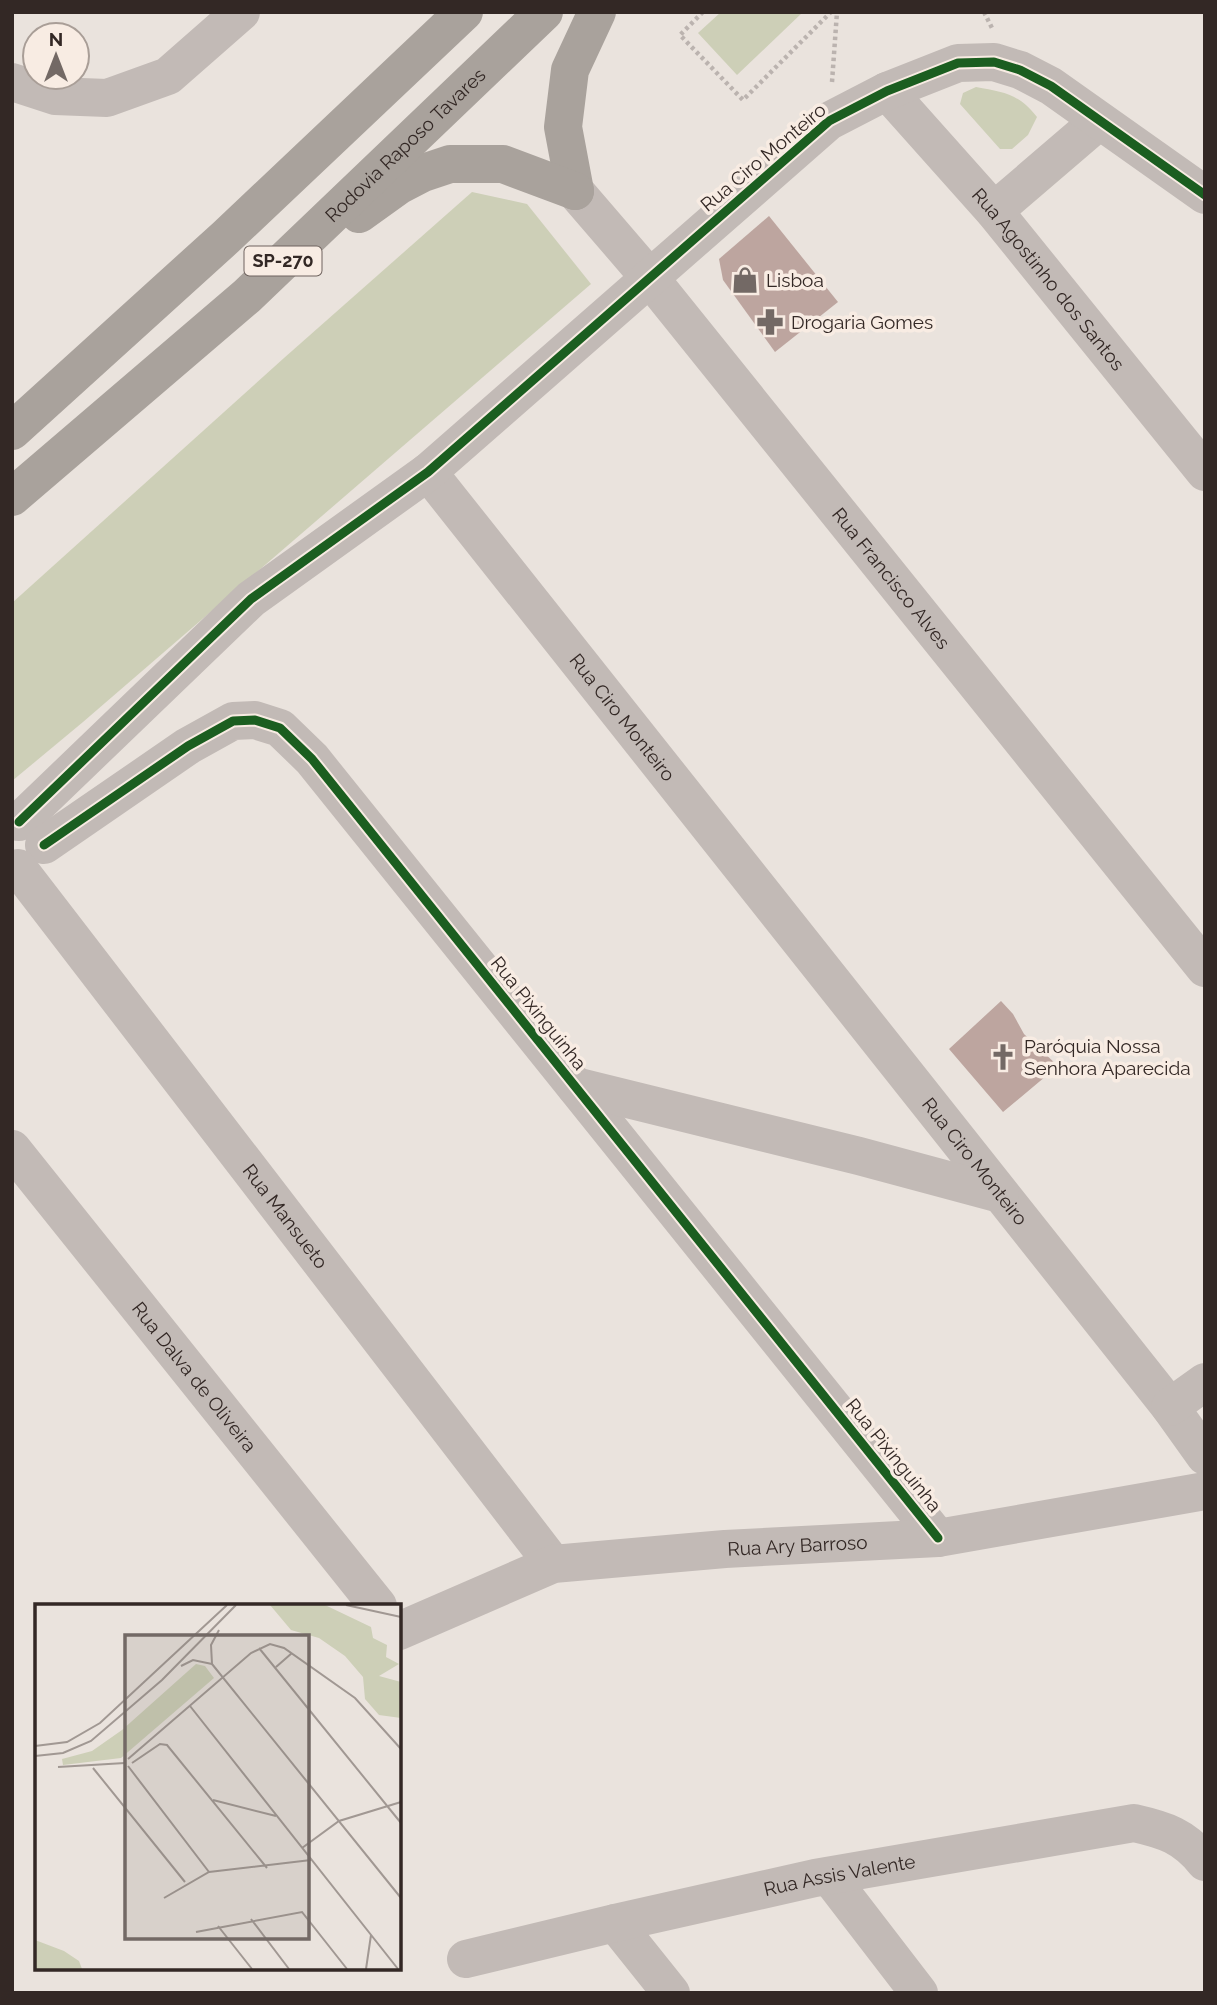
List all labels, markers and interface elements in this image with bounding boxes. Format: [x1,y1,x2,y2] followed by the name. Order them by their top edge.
[21,21,91,91] north arrow
[49,28,63,50] text: N
[321,63,490,226] street label: Rodovia Raposo Tavares
[696,98,830,216] street label: Rua Ciro Monteiro
[968,183,1129,375] street label: Rua Agostinho dos Santos
[244,246,322,276] road number: SP-270
[730,265,760,295] shop icon: Lisboa
[766,269,824,291] place label: Lisboa
[755,307,785,337] pharmacy icon: Drogaria Gomes
[791,311,933,333] place label: Drogaria Gomes
[828,503,955,653] street label: Rua Francisco Alves
[565,649,680,785] street label: Rua Ciro Monteiro
[487,952,591,1074] street label: Rua Pixinguinha
[1024,1035,1191,1079] place label: Paróquia Nossa Senhora Aparecida
[988,1042,1018,1072] church icon: Paróquia Nossa Senhora Aparecida
[918,1093,1032,1229] street label: Rua Ciro Monteiro
[238,1159,333,1273] street label: Rua Mansueto
[128,1297,261,1456] street label: Rua Dalva de Oliveira
[842,1394,946,1516] street label: Rua Pixinguinha
[727,1531,868,1560] street label: Rua Ary Barroso
[35,1604,401,1970] inset map
[762,1850,917,1900] street label: Rua Assis Valente

